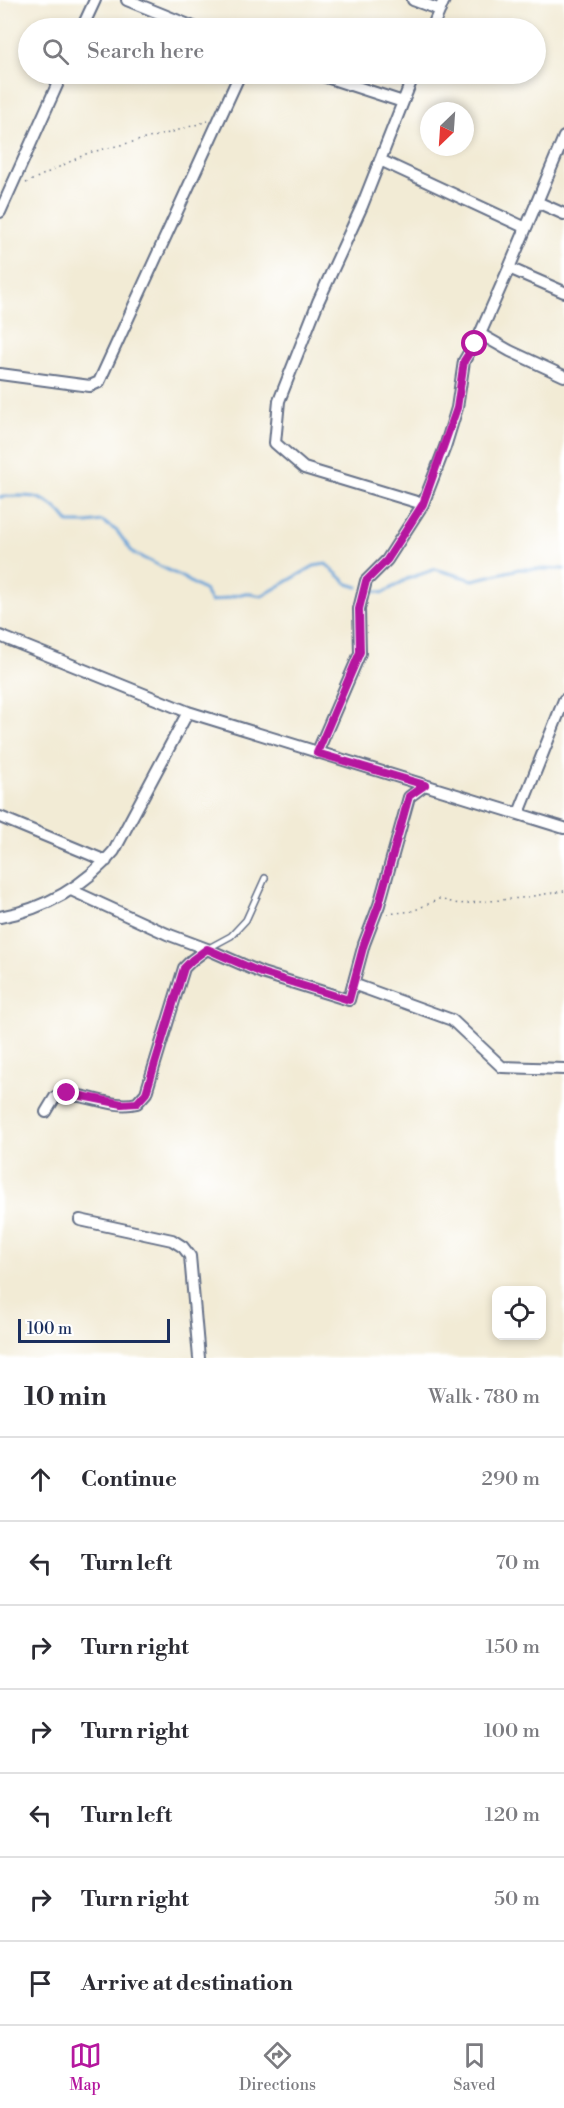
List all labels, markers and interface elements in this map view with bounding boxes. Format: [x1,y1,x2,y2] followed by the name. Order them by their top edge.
[18,18,546,84] search box
[39,35,72,68] icon: search
[87,38,204,65] text: Search here
[420,102,474,156] north arrow
[461,330,487,356] route start
[53,1079,79,1105] route end
[492,1286,546,1340] map controls
[492,1286,546,1340] button: locate
[18,1316,170,1344] scale bar
[27,1319,72,1339] text: 100 m
[24,1381,107,1413] text: 10 min
[428,1385,540,1410] text: Walk · 780 m
[24,1463,57,1496] icon: ahead
[81,1466,177,1493] text: Continue
[482,1467,540,1492] text: 290 m
[24,1547,57,1580] icon: left
[81,1550,172,1577] text: Turn left
[496,1551,540,1576] text: 70 m
[24,1631,57,1664] icon: right
[81,1634,189,1661] text: Turn right
[485,1635,540,1660] text: 150 m
[24,1715,57,1748] icon: right
[81,1718,189,1745] text: Turn right
[484,1719,540,1744] text: 100 m
[24,1799,57,1832] icon: left
[81,1802,172,1829] text: Turn left
[485,1803,540,1828] text: 120 m
[24,1883,57,1916] icon: right
[81,1886,189,1913] text: Turn right
[494,1887,540,1912] text: 50 m
[24,1967,57,2000] icon: arrive
[81,1970,293,1997] text: Arrive at destination
[69,2039,102,2095] tab: Map
[239,2039,316,2095] tab: Directions
[453,2039,495,2095] tab: Saved

